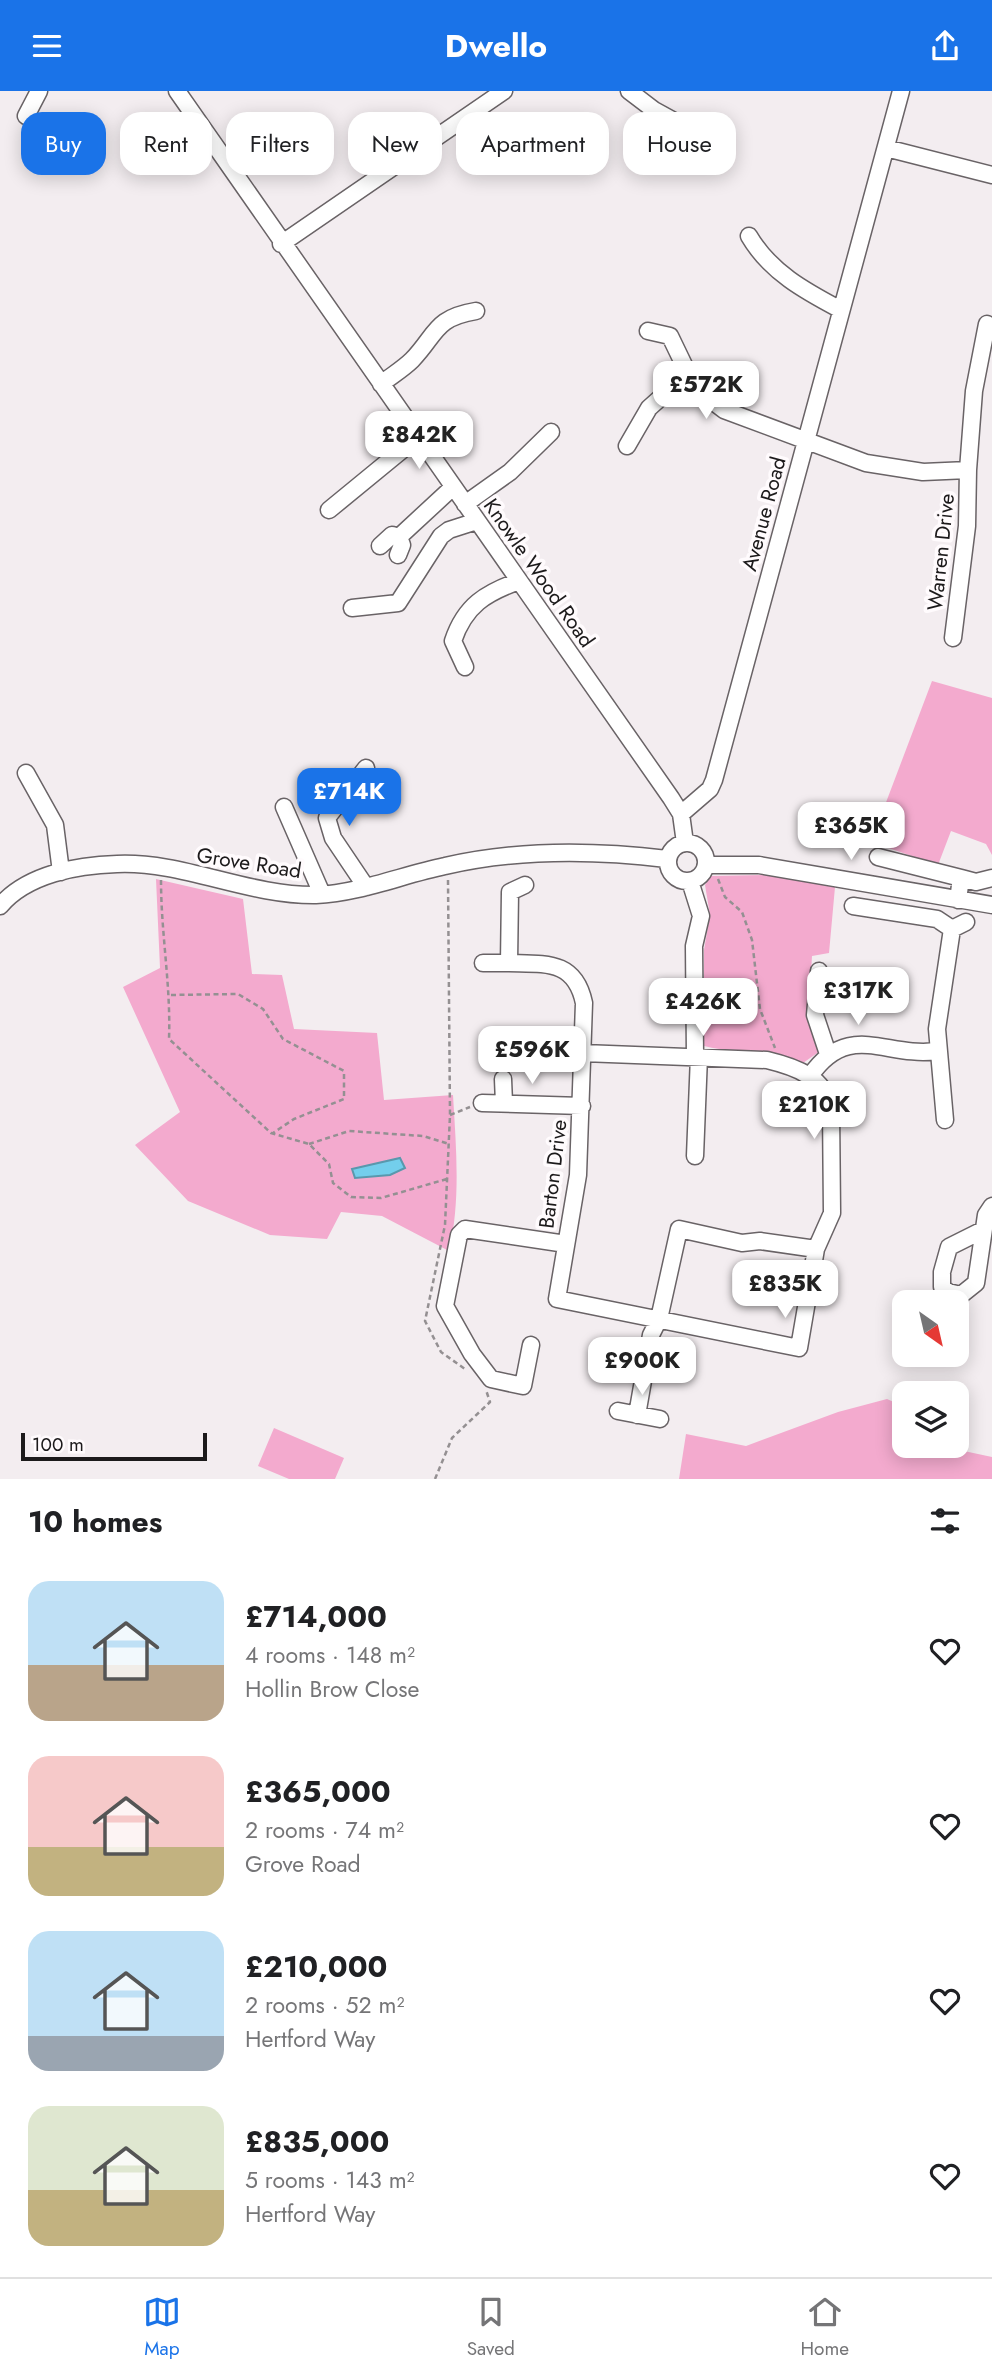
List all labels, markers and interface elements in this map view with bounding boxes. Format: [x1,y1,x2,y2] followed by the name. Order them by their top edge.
[445,23,547,69] text: Dwello
[28,27,66,65] icon: menu
[926,27,964,65] icon: share
[21,112,106,175] chip: Buy
[120,112,212,175] chip: Rent
[226,112,334,175] chip: Filters
[348,112,442,175] chip: New
[456,112,609,175] chip: Apartment
[623,112,736,175] chip: House
[657,361,755,421] pin: £572K
[669,367,743,401] text: £572K
[370,411,468,471] pin: £842K
[381,417,457,451] text: £842K
[734,454,794,574] street label: Avenue Road
[476,492,602,654] street label: Knowle Wood Road
[920,492,962,612] street label: Warren Drive
[300,769,398,828] pin: £714K
[313,774,385,808] text: £714K
[802,803,900,862] pin: £365K
[814,808,888,842] text: £365K
[194,840,304,886] street label: Grove Road
[809,967,907,1027] pin: £317K
[823,973,893,1007] text: £317K
[654,979,752,1038] pin: £426K
[665,984,741,1018] text: £426K
[483,1027,581,1086] pin: £596K
[494,1032,570,1066] text: £596K
[765,1081,863,1141] pin: £210K
[778,1087,850,1121] text: £210K
[531,1118,575,1230] street label: Barton Drive
[736,1261,834,1320] pin: £835K
[748,1266,822,1300] text: £835K
[892,1290,970,1367] north arrow
[892,1290,969,1458] map controls
[593,1337,691,1397] pin: £900K
[604,1343,680,1377] text: £900K
[892,1381,969,1458] button: layers
[21,1430,206,1462] scale bar
[32,1431,84,1458] text: 100 m
[28,1500,162,1543] text: 10 homes
[926,1502,964,1540] icon: filters
[245,1595,387,1638] text: £714,000
[84,1609,168,1693] icon: home
[926,1632,964,1670] icon: heart
[245,1638,415,1672] text: 4 rooms · 148 m²
[245,1672,419,1706] text: Hollin Brow Close
[245,1770,391,1813] text: £365,000
[84,1784,168,1868] icon: home
[926,1807,964,1845] icon: heart
[245,1813,404,1847] text: 2 rooms · 74 m²
[245,1847,361,1881] text: Grove Road
[245,1945,387,1988] text: £210,000
[84,1959,168,2043] icon: home
[926,1982,964,2020] icon: heart
[245,1988,404,2022] text: 2 rooms · 52 m²
[245,2022,375,2056] text: Hertford Way
[245,2120,389,2163] text: £835,000
[84,2134,168,2218] icon: home
[926,2157,964,2195] icon: heart
[245,2163,415,2197] text: 5 rooms · 143 m²
[245,2197,375,2231] text: Hertford Way
[143,2293,181,2362] tab: Map
[467,2293,515,2362] tab: Saved
[801,2293,849,2362] tab: Home

